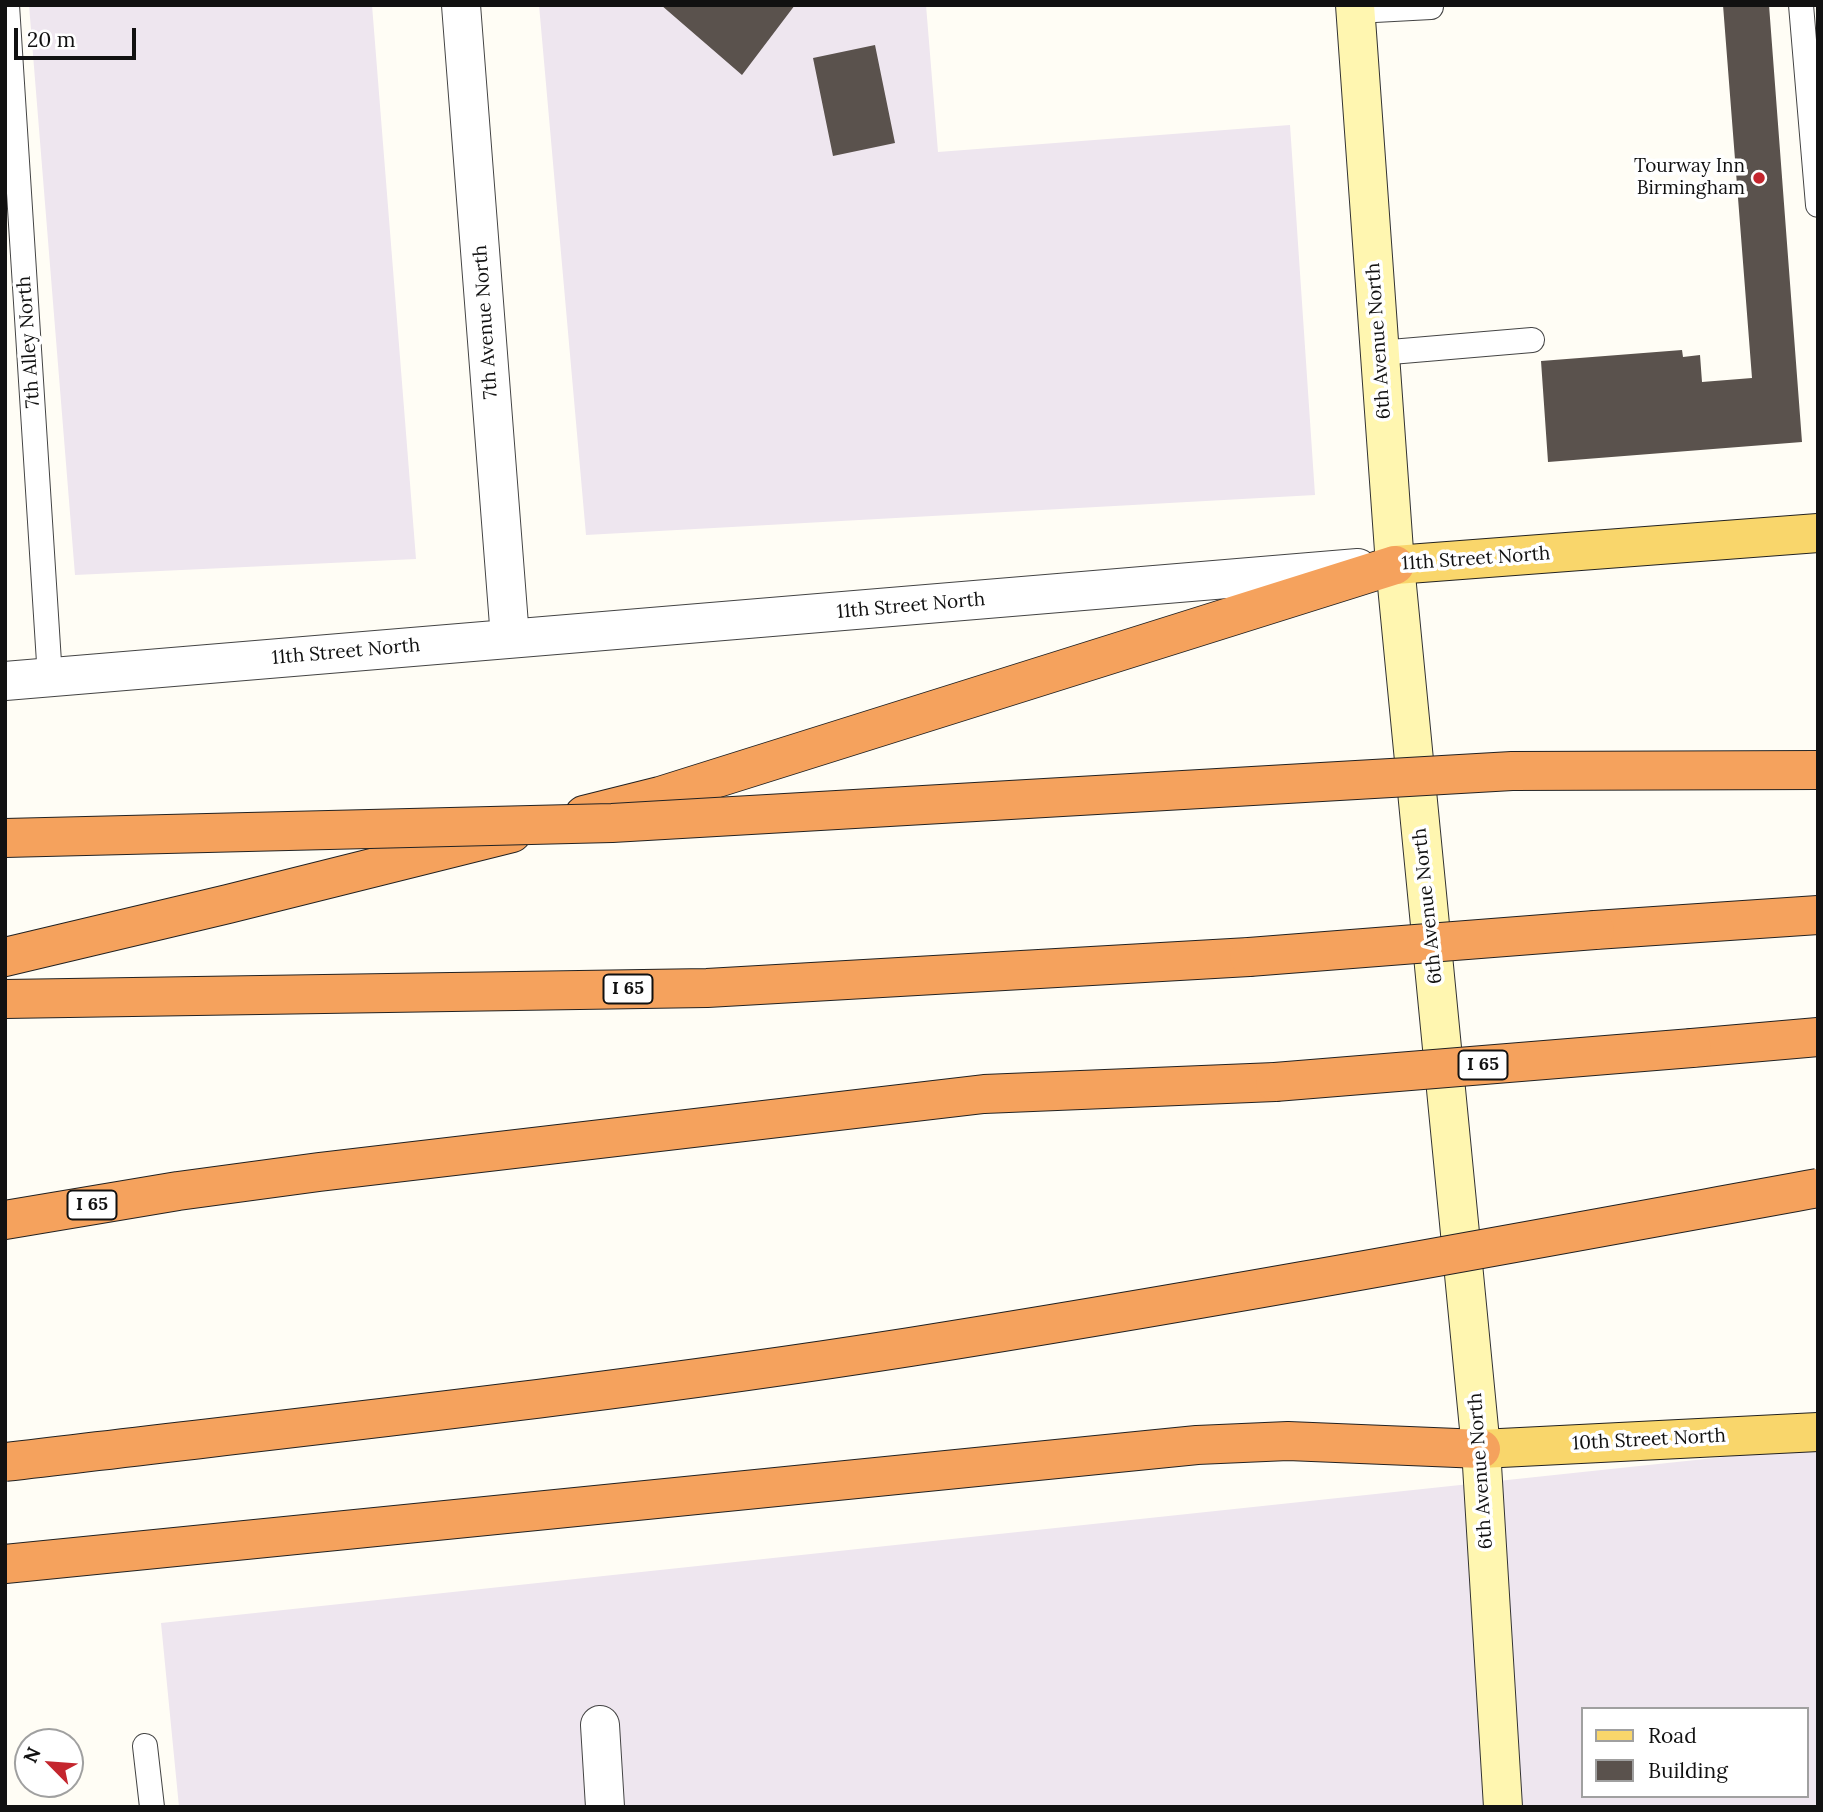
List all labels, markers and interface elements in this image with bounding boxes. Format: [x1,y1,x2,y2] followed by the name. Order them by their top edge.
[18,14,140,58] scale bar
[27,26,76,53] text: 20 m
[1634,156,1745,200] place label: Tourway Inn Birmingham
[1751,170,1767,186] marker: Tourway Inn Birmingham
[469,244,503,400] street label: 7th Avenue North
[1362,262,1396,420] street label: 6th Avenue North
[13,275,45,409] street label: 7th Alley North
[1401,542,1551,576] street label: 11th Street North
[836,588,986,624] street label: 11th Street North
[271,634,421,670] street label: 11th Street North
[1408,827,1448,985] street label: 6th Avenue North
[604,974,652,1004] road number: I 65
[1458,1050,1508,1080] road number: I 65
[68,1190,116,1220] road number: I 65
[1464,1392,1498,1550] street label: 6th Avenue North
[1572,1425,1726,1455] street label: 10th Street North
[1582,1707,1809,1798] legend
[1648,1722,1697,1749] text: Road
[14,1728,84,1798] north arrow
[18,1743,46,1767] text: N
[1648,1757,1728,1784] text: Building

